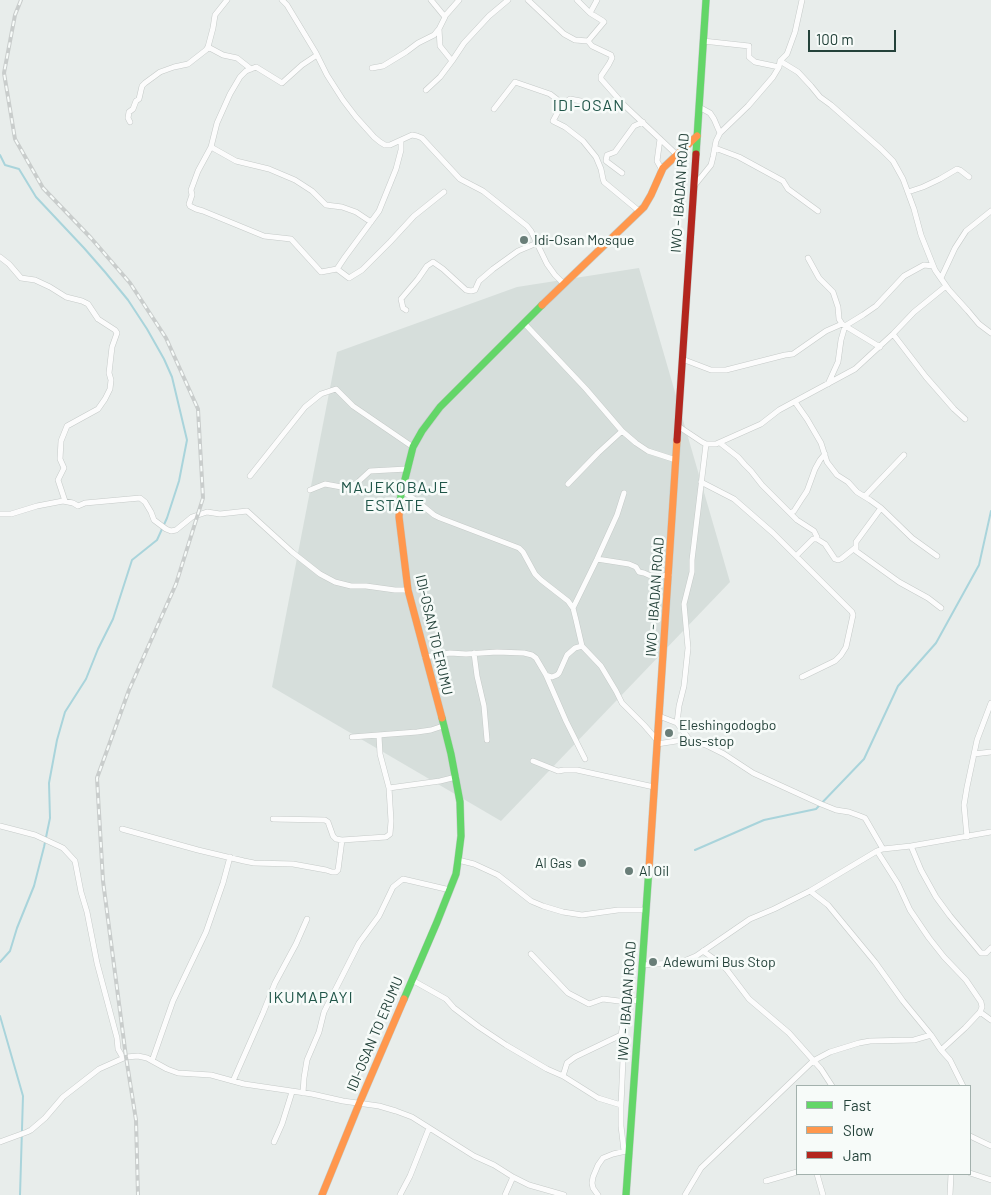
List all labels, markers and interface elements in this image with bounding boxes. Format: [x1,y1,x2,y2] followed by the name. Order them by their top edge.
[811,20,898,52] scale bar
[816,30,854,48] text: 100 m
[552,96,626,116] district label: IDI-OSAN
[667,133,693,253] street label: IWO - IBADAN ROAD
[534,232,634,248] place label: Idi-Osan Mosque
[518,234,530,246] marker: Idi-Osan Mosque
[340,478,450,516] district label: MAJEKOBAJE ESTATE
[642,537,668,657] street label: IWO - IBADAN ROAD
[412,573,456,697] street label: IDI-OSAN TO ERUMU
[679,717,776,750] place label: Eleshingodogbo Bus-stop
[663,727,675,739] marker: Eleshingodogbo Bus-stop
[535,855,572,871] place label: Al Gas
[576,857,588,869] marker: Al Gas
[639,863,669,879] place label: Al Oil
[623,865,635,877] marker: Al Oil
[614,941,640,1061] street label: IWO - IBADAN ROAD
[663,954,776,970] place label: Adewumi Bus Stop
[647,956,659,968] marker: Adewumi Bus Stop
[343,974,407,1094] street label: IDI-OSAN TO ERUMU
[267,988,355,1008] district label: IKUMAPAYI
[796,1085,971,1175] legend
[843,1096,871,1114] text: Fast
[843,1121,874,1139] text: Slow
[843,1146,872,1164] text: Jam

